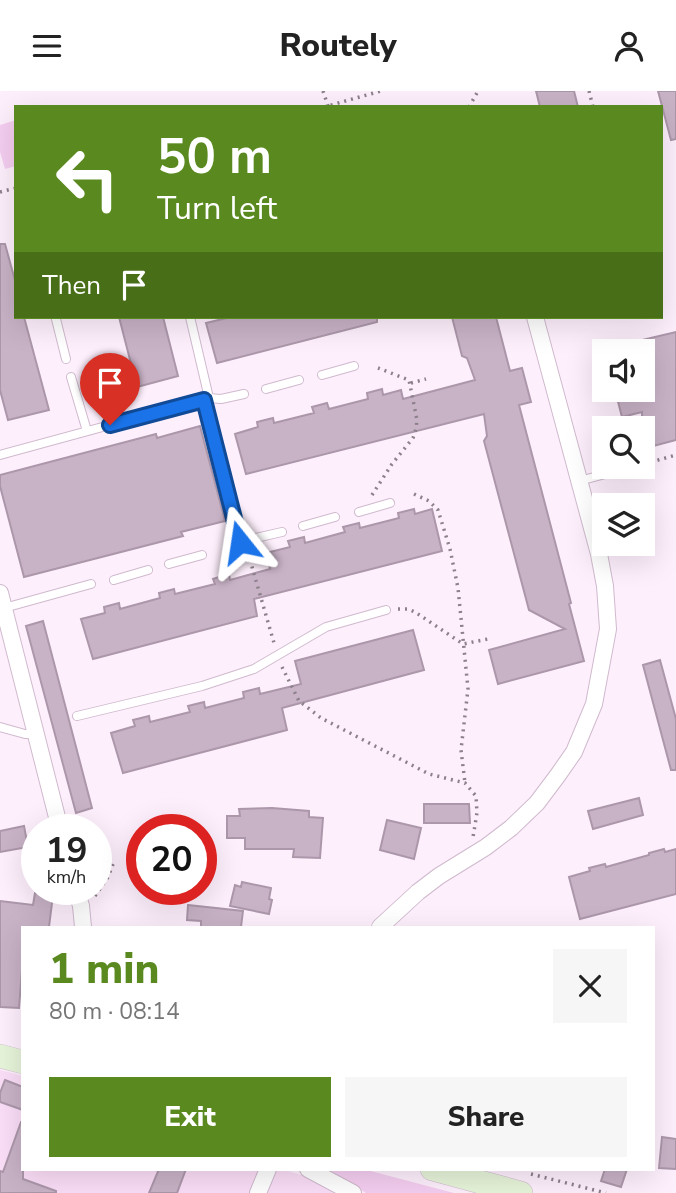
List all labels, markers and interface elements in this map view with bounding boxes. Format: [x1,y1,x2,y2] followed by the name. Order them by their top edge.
[279,24,397,67] text: Routely
[28,27,66,65] icon: menu
[610,27,648,65] icon: person
[157,123,272,190] text: 50 m
[42,133,133,224] icon: left
[157,187,277,230] text: Turn left
[115,266,153,304] icon: arrive
[42,268,101,303] text: Then
[592,339,655,556] map controls
[592,339,655,402] button: sound
[80,353,140,425] pin
[91,364,129,402] icon: arrive
[592,416,655,479] button: search
[592,493,655,556] button: layers
[203,505,277,579] position arrow
[126,814,217,905] speed limit sign: 20
[45,827,88,874] text: 19
[47,865,86,889] text: km/h
[49,941,159,998] text: 1 min
[553,949,627,1023] button: close
[49,996,180,1027] text: 80 m · 08:14
[49,1077,331,1157] button: Exit
[345,1077,627,1157] button: Share

